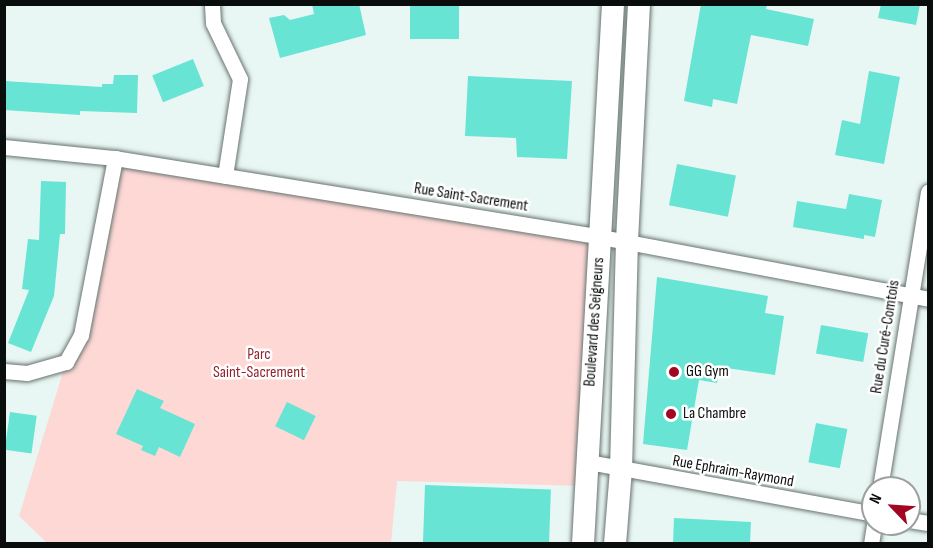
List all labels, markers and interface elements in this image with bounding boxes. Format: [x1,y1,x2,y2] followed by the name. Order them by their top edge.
[413,180,529,216] street label: Rue Saint-Sacrement
[581,257,609,387] street label: Boulevard des Seigneurs
[868,279,904,395] street label: Rue du Curé-Comtois
[213,345,305,383] park label: Parc Saint-Sacrement
[686,362,729,382] place label: GG Gym
[667,365,681,379] marker: GG Gym
[683,404,746,424] place label: La Chambre
[664,407,678,421] marker: La Chambre
[671,452,795,492] street label: Rue Ephraim-Raymond
[861,476,921,536] north arrow
[866,491,886,507] text: N

